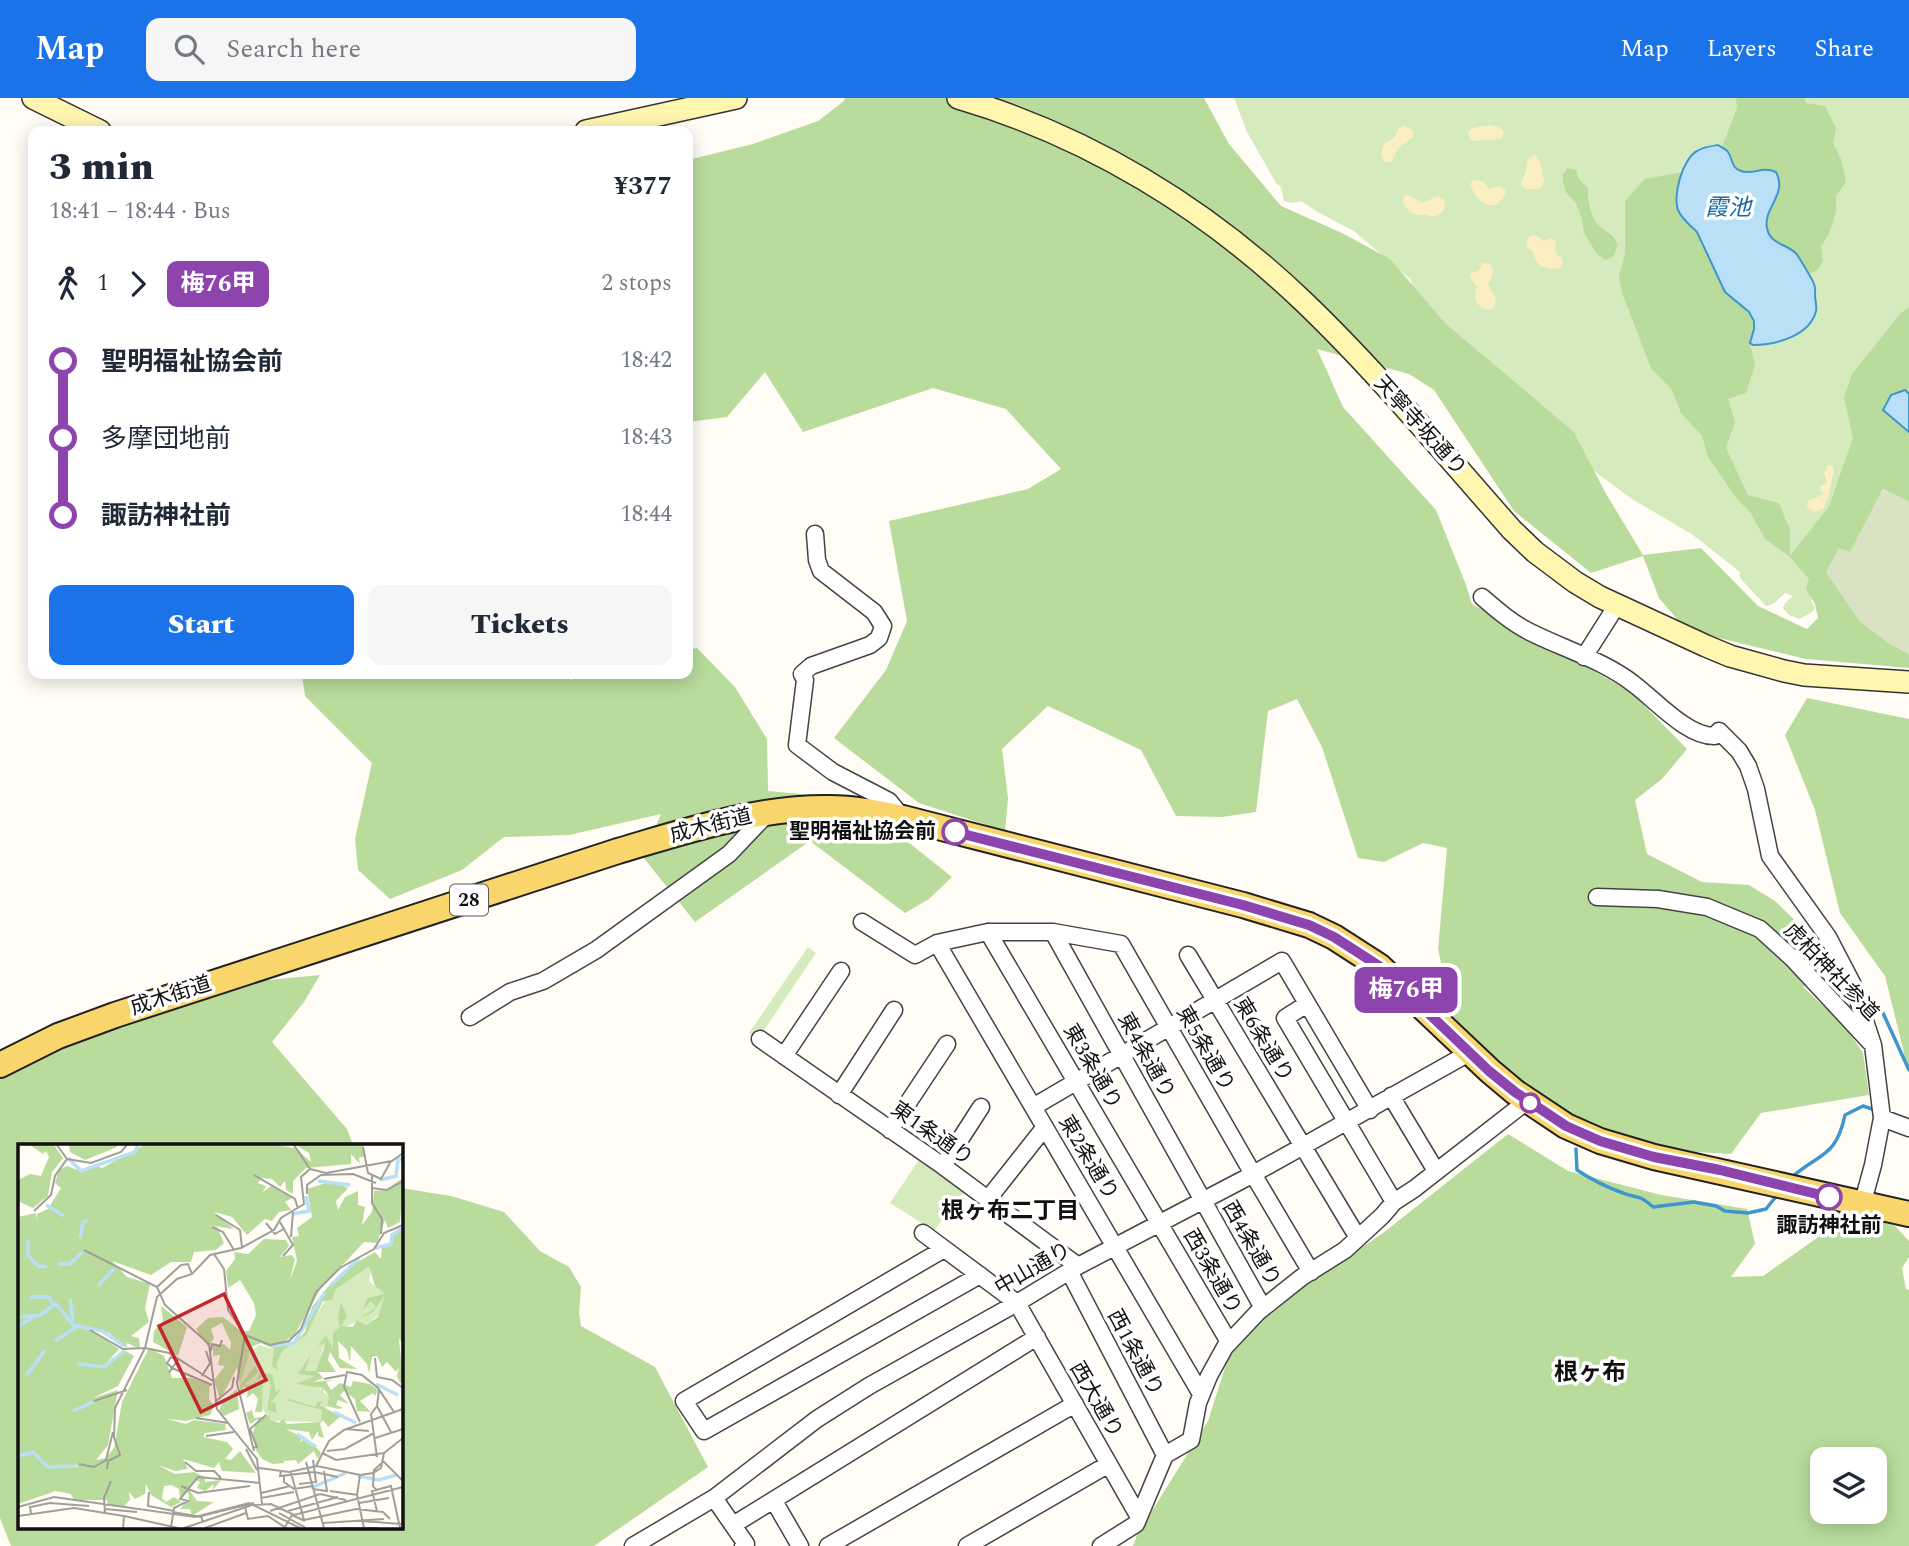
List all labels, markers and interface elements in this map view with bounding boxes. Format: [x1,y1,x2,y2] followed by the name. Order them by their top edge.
[146,18,636,81] search box
[35,24,104,74] text: Map
[226,29,361,69] text: Search here
[170,30,208,68] icon: search
[1620,31,1669,67] text: Map
[1707,31,1777,67] text: Layers
[1815,31,1874,67] text: Share
[49,139,154,197] text: 3 min
[614,166,672,206] text: ¥377
[1705,191,1753,226] water label: 霞池
[49,194,231,229] text: 18:41 – 18:44 · Bus
[49,265,87,303] icon: walk
[119,265,157,303] icon: forward
[97,266,109,301] text: 1
[181,266,255,302] text: 梅76甲
[602,266,672,301] text: 2 stops
[101,342,283,382] text: 聖明福祉協会前
[620,343,672,378] text: 18:42
[1366,368,1474,484] street label: 天寧寺坂通り
[101,419,231,459] text: 多摩団地前
[620,420,672,455] text: 18:43
[101,496,231,536] text: 諏訪神社前
[620,497,672,532] text: 18:44
[49,585,354,665] button: Start
[368,585,672,665] button: Tickets
[666,800,756,852] street label: 成木街道
[789,816,936,848] place label: 聖明福祉協会前
[942,819,968,845] marker: 聖明福祉協会前
[450,884,488,916] road number: 28
[1776,916,1886,1028] street label: 虎柏神社参道
[1357,967,1455,1013] line badge: 梅76甲
[126,968,216,1024] street label: 成木街道
[1369,972,1443,1008] text: 梅76甲
[1225,991,1301,1089] street label: 東6条通り
[1168,1000,1242,1098] street label: 東5条通り
[1109,1007,1183,1105] street label: 東4条通り
[1055,1018,1129,1116] street label: 東3条通り
[1520,1093,1540,1113] unlabelled marker
[884,1094,980,1174] street label: 東1条通り
[1050,1109,1126,1207] street label: 東2条通り
[18,1144,402,1528] inset map
[1816,1184,1842,1210] marker: 諏訪神社前
[941,1194,1079,1229] district label: 根ヶ布二丁目
[1214,1195,1288,1293] street label: 西4条通り
[1777,1210,1882,1242] place label: 諏訪神社前
[1175,1223,1249,1321] street label: 西3条通り
[989,1234,1077,1304] street label: 中山通り
[1099,1304,1171,1402] street label: 西1条通り
[1554,1355,1626,1391] district label: 根ヶ布
[1061,1356,1131,1444] street label: 西大通り
[1810,1447,1887,1524] map controls
[1810,1447,1887,1524] button: layers

